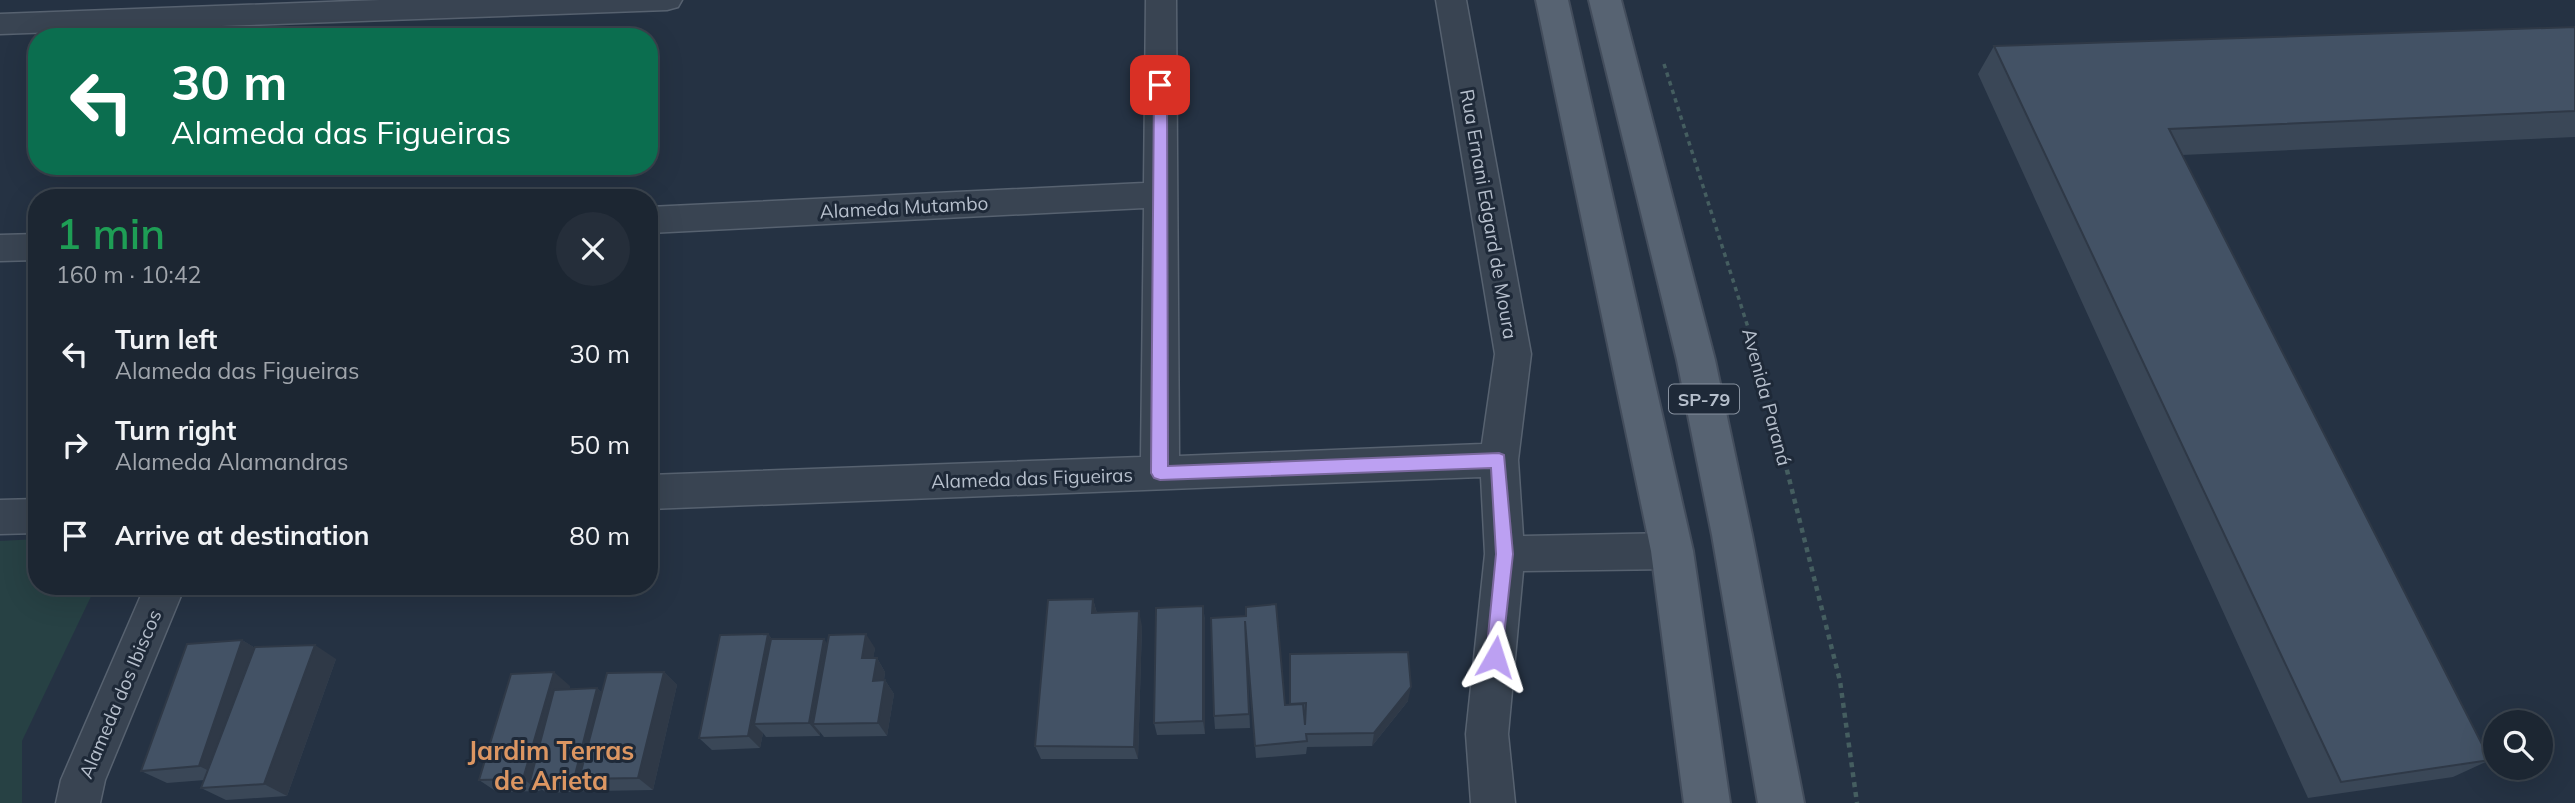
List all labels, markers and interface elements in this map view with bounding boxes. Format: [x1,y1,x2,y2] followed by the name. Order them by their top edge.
[171,51,287,112] text: 30 m
[1130,55,1190,115] pin
[56,56,147,147] icon: left
[1141,66,1179,104] icon: arrive
[1455,87,1523,341] street label: Rua Ernani Edgard de Moura
[171,112,511,152] text: Alameda das Figueiras
[819,191,989,223] street label: Alameda Mutambo
[56,207,165,260] text: 1 min
[556,212,630,286] button: close
[56,260,201,289] text: 160 m · 10:42
[115,323,217,356] text: Turn left
[1737,326,1797,468] street label: Avenida Paraná
[56,335,94,373] icon: left
[569,337,630,370] text: 30 m
[115,356,359,385] text: Alameda das Figueiras
[1669,384,1739,414] road number: SP-79
[115,414,236,447] text: Turn right
[56,426,94,464] icon: right
[569,428,630,461] text: 50 m
[115,447,348,476] text: Alameda Alamandras
[931,462,1133,494] street label: Alameda das Figueiras
[56,517,94,555] icon: arrive
[115,519,370,552] text: Arrive at destination
[569,519,630,552] text: 80 m
[74,606,166,782] street label: Alameda dos Ibiscos
[1458,620,1532,694] position arrow
[2483,710,2553,780] map controls
[2483,710,2553,780] button: search
[468,734,634,797] district label: Jardim Terras de Arieta

